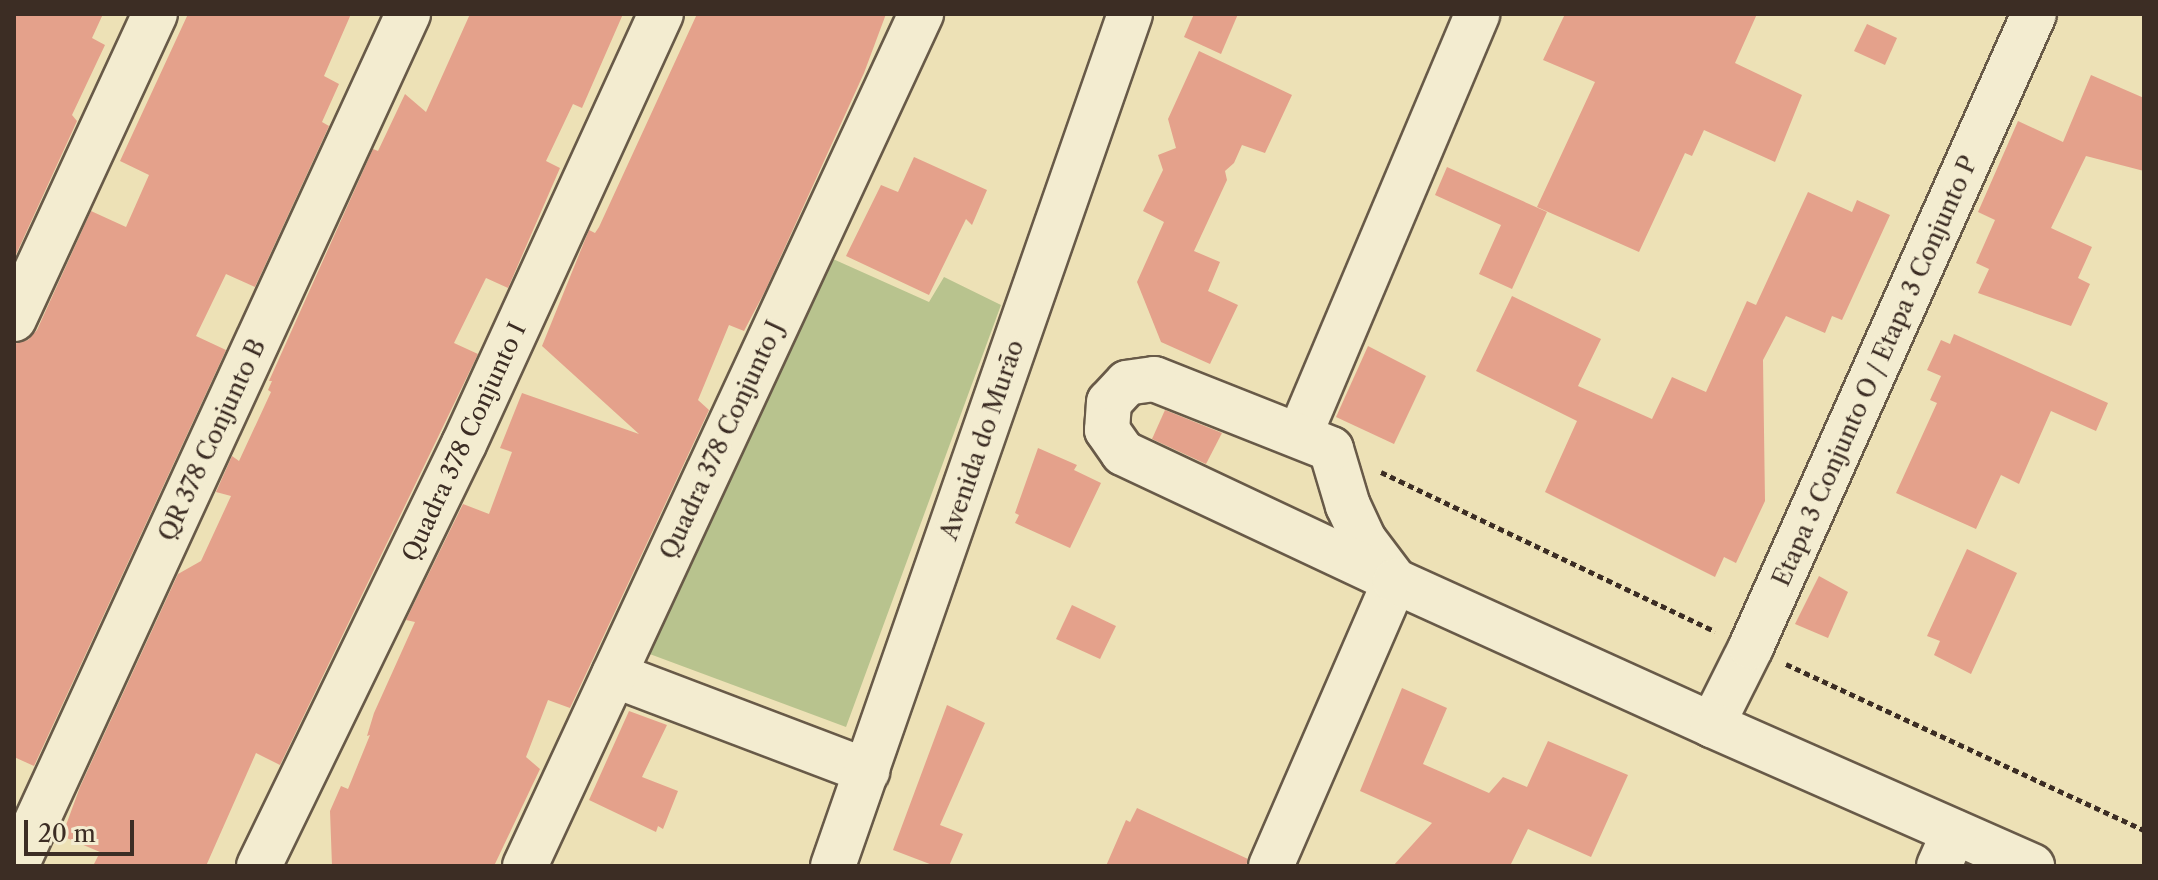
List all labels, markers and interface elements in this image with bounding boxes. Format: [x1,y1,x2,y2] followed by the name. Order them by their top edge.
[1767,151,1983,591] street label: Etapa 3 Conjunto O / Etapa 3 Conjunto P
[654,316,790,564] street label: Quadra 378 Conjunto J
[396,318,532,566] street label: Quadra 378 Conjunto I
[152,334,272,546] street label: QR 378 Conjunto B
[934,336,1030,544] street label: Avenida do Murão
[28,804,138,854] scale bar
[38,819,96,848] text: 20 m

